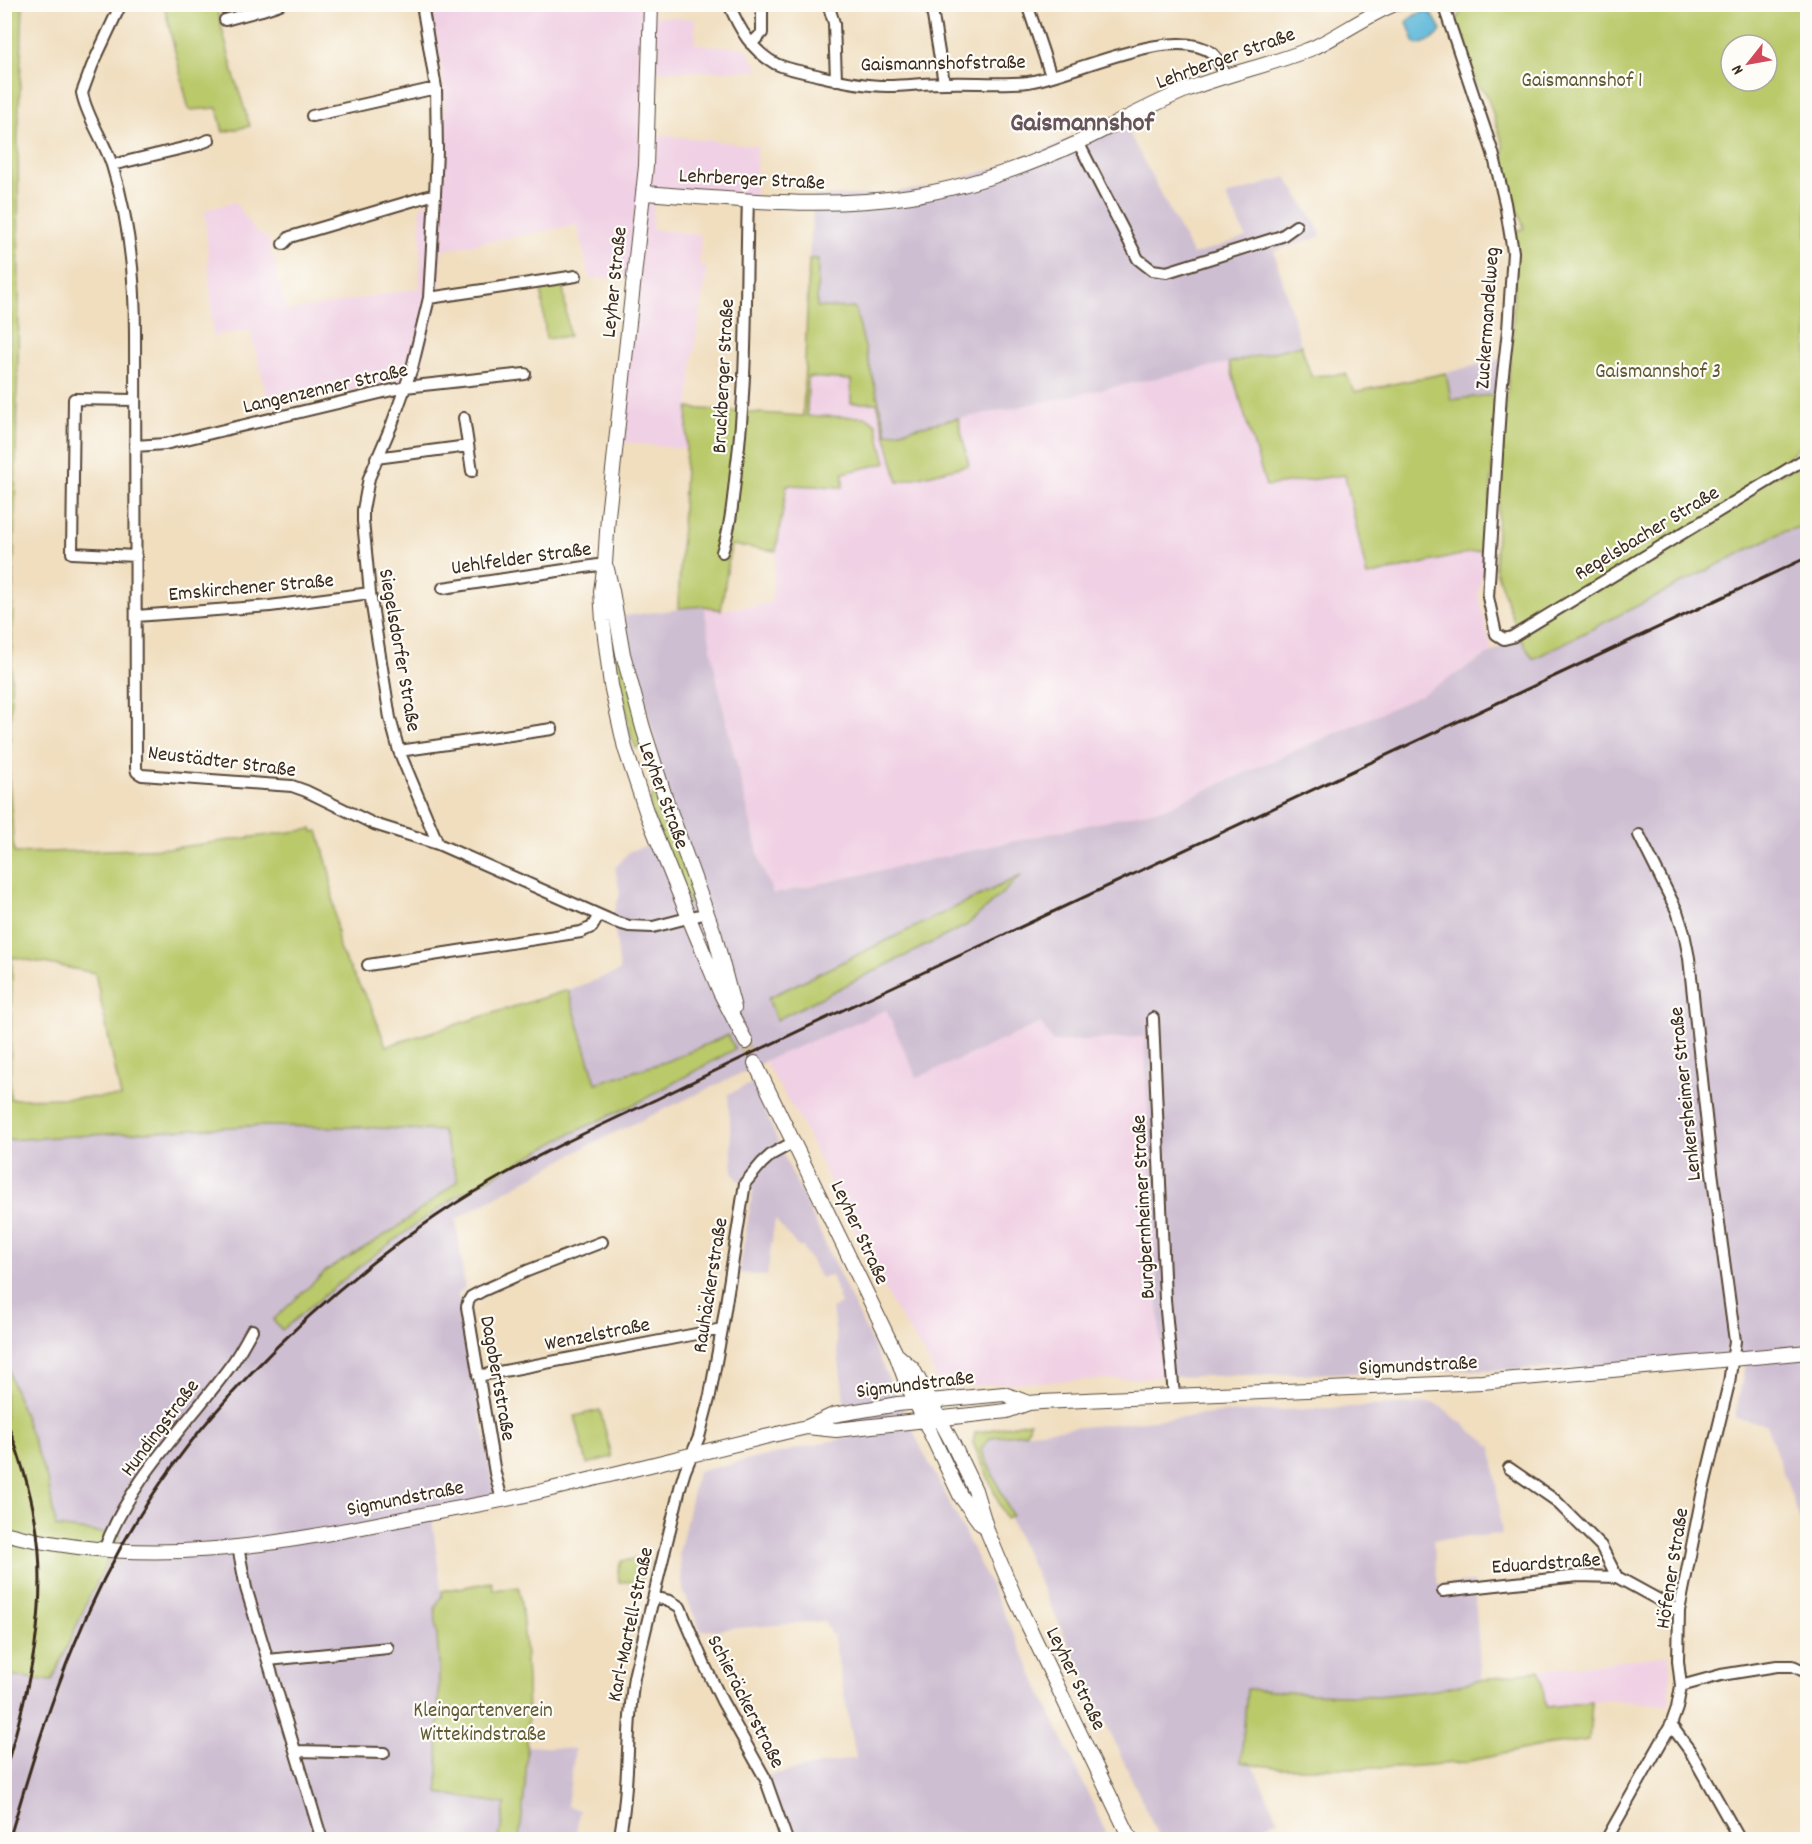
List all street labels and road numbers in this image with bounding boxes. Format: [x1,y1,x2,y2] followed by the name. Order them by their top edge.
[1152,21,1300,99] street label: Lehrberger Straße
[860,49,1026,81] street label: Gaismannshofstraße
[678,162,826,200] street label: Lehrberger Straße
[595,225,637,339] street label: Leyher Straße
[1469,246,1509,390] street label: Zuckermandelweg
[706,298,744,454] street label: Bruckberger Straße
[240,356,411,424] street label: Langenzenner Straße
[1569,479,1726,590] street label: Regelsbacher Straße
[449,535,593,585] street label: Uehlfelder Straße
[167,567,335,611] street label: Emskirchener Straße
[369,567,427,734] street label: Siegelsdorfer Straße
[629,738,695,854] street label: Leyher Straße
[146,739,297,787] street label: Neustädter Straße
[1663,1005,1711,1182] street label: Lenkersheimer Straße
[1125,1114,1165,1300] street label: Burgbernheimer Straße
[821,1176,895,1290] street label: Leyher Straße
[686,1216,737,1355] street label: Rauhäckerstraße
[542,1311,653,1361] street label: Wenzelstraße
[470,1314,522,1443] street label: Dagobertstraße
[1358,1349,1478,1385] street label: Sigmundstraße
[855,1364,976,1408] street label: Sigmundstraße
[115,1374,208,1484] street label: Hundingstraße
[344,1474,467,1526] street label: Sigmundstraße
[1650,1506,1698,1631] street label: Höfener Straße
[601,1544,663,1705] street label: Karl-Martell-Straße
[1491,1546,1602,1584] street label: Eduardstraße
[1036,1623,1112,1736] street label: Leyher Straße
[698,1630,791,1774] street label: Schieräckerstraße

